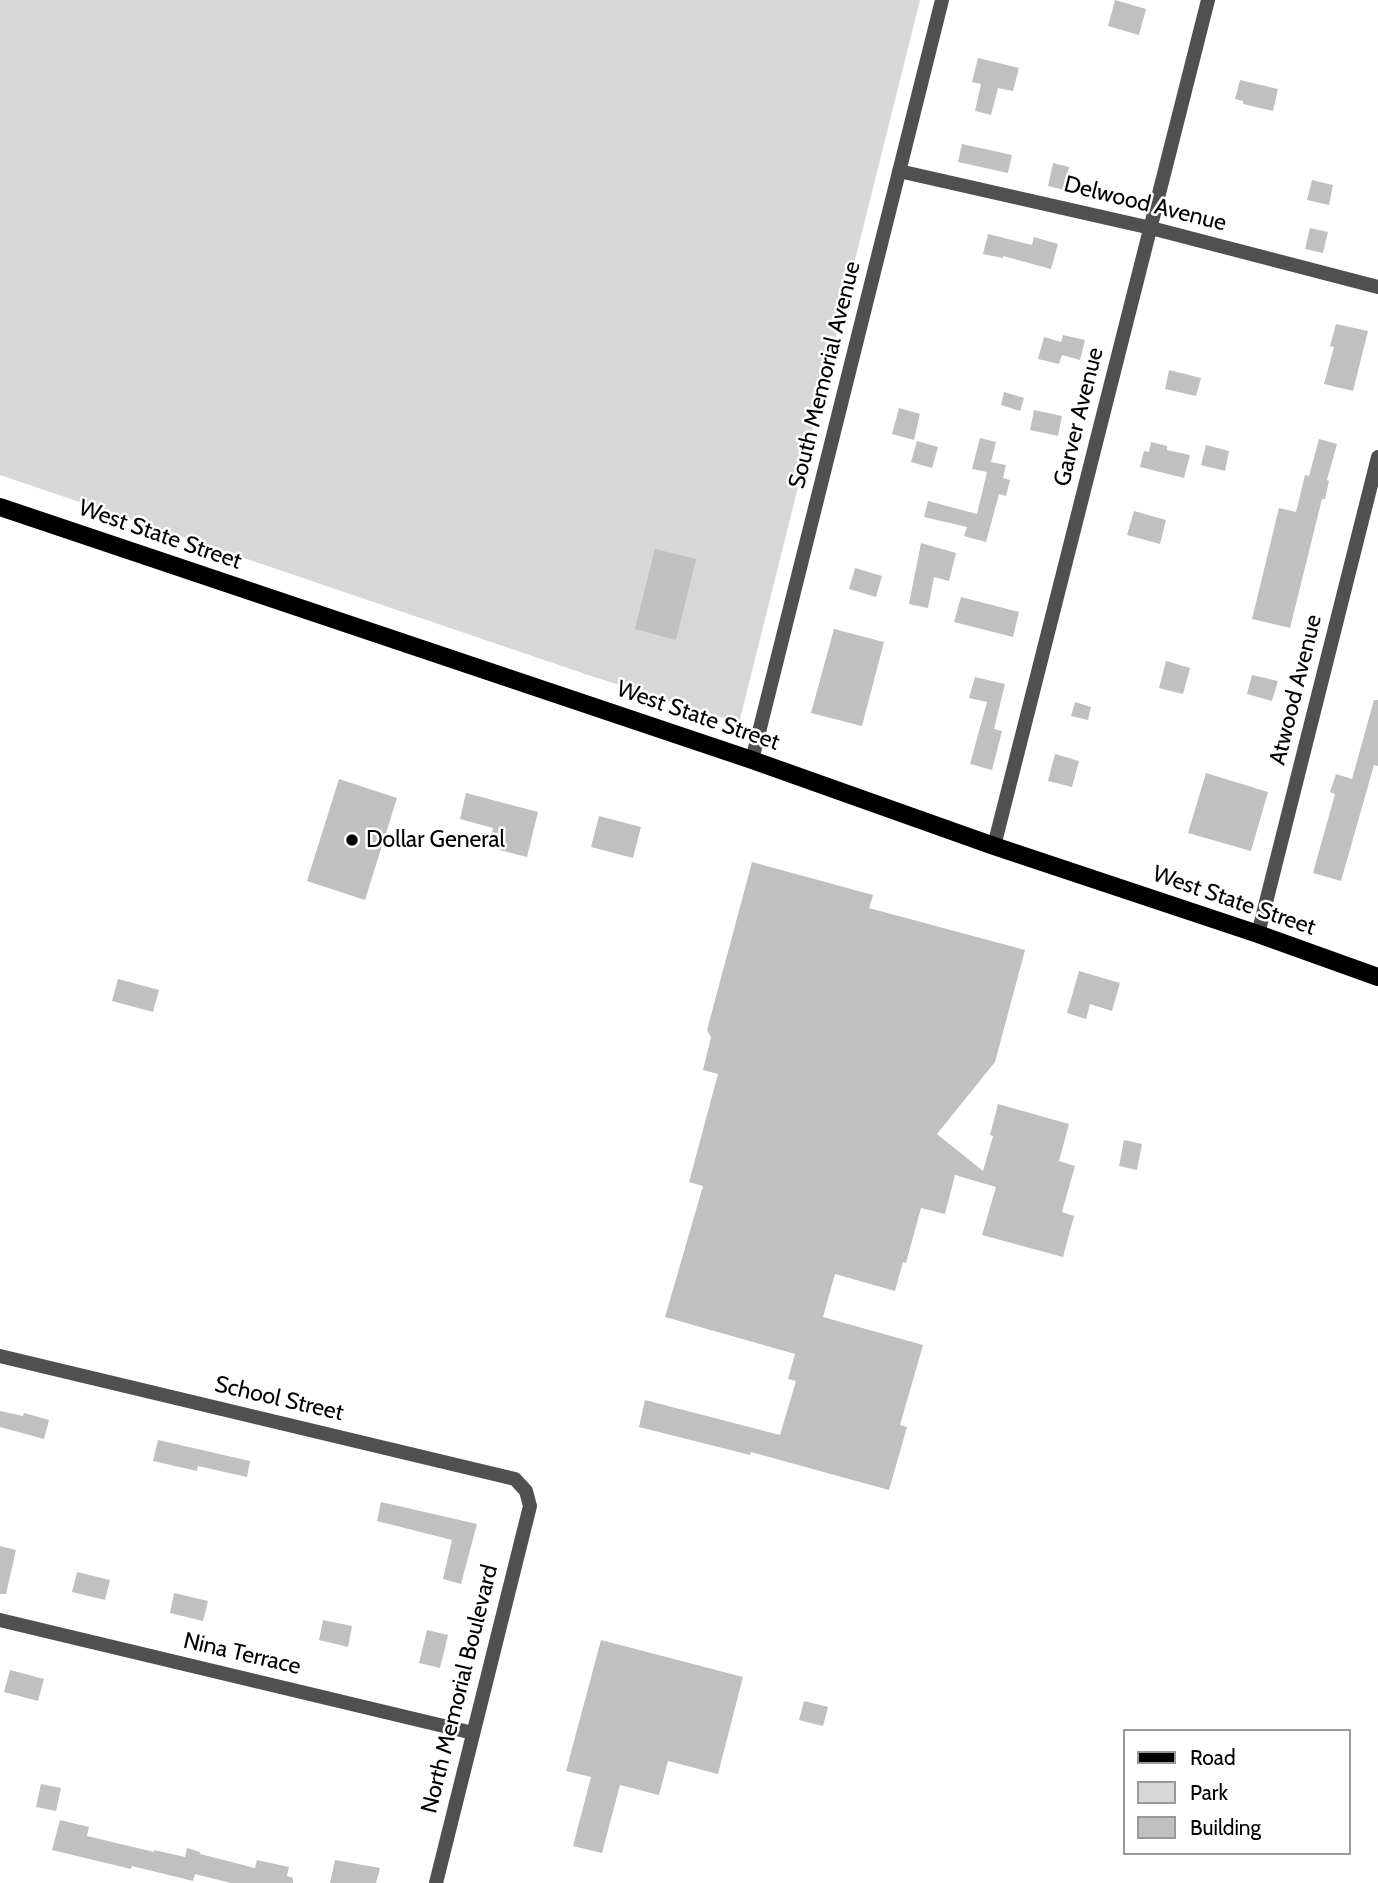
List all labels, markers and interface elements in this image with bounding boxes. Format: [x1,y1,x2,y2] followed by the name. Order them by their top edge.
[1061,170,1229,238] street label: Delwood Avenue
[783,259,867,491] street label: South Memorial Avenue
[1048,345,1110,489] street label: Garver Avenue
[75,494,245,576] street label: West State Street
[1264,612,1328,768] street label: Atwood Avenue
[613,675,783,757] street label: West State Street
[366,826,505,854] place label: Dollar General
[344,832,360,848] marker: Dollar General
[1149,860,1319,942] street label: West State Street
[212,1371,346,1427] street label: School Street
[416,1562,504,1816] street label: North Memorial Boulevard
[181,1627,303,1681] street label: Nina Terrace
[1122,1729,1350,1855] legend
[1190,1745,1236,1770] text: Road
[1190,1780,1228,1805] text: Park
[1190,1815,1261,1840] text: Building

